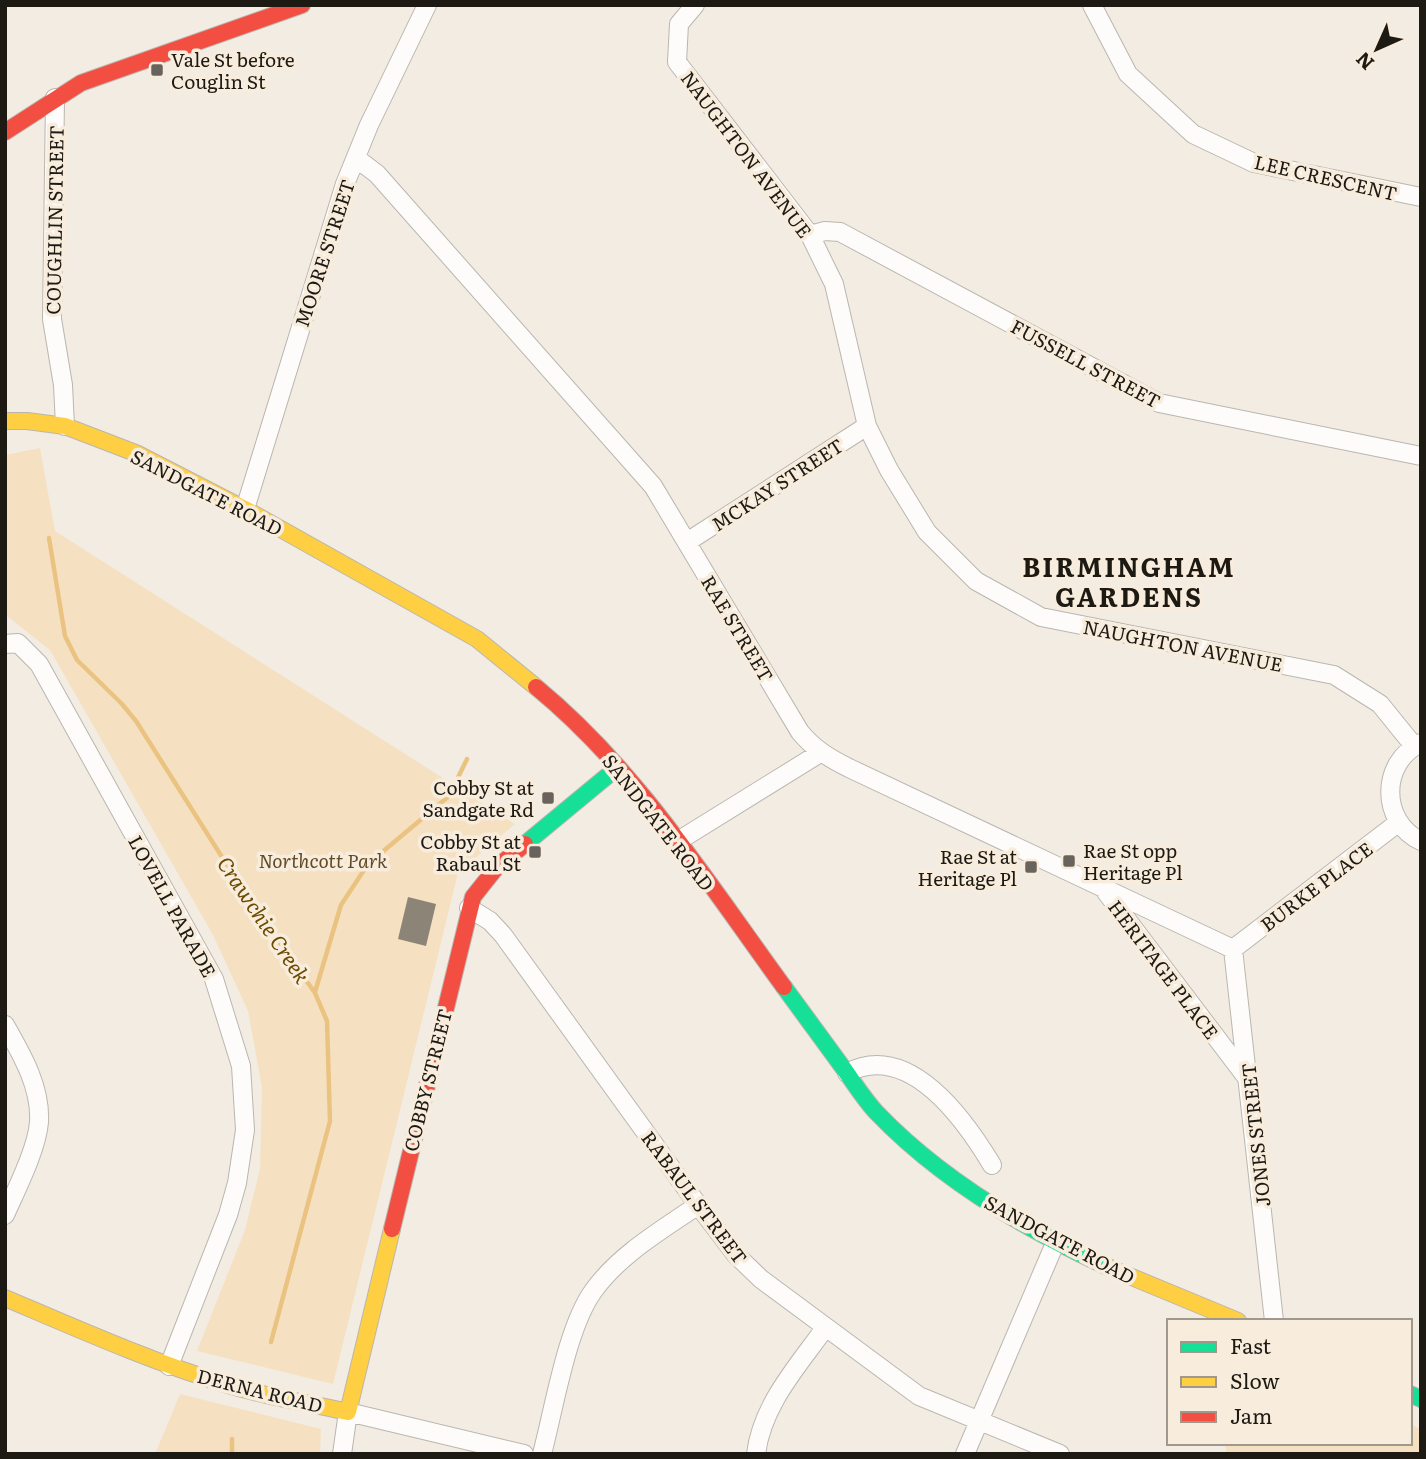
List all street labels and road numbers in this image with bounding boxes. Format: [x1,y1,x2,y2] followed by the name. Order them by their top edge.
[675,65,819,243] street label: NAUGHTON AVENUE
[38,125,70,315] street label: COUGHLIN STREET
[1252,147,1400,207] street label: LEE CRESCENT
[287,176,361,330] street label: MOORE STREET
[1006,312,1166,414] street label: FUSSELL STREET
[706,431,848,537] street label: MCKAY STREET
[126,442,288,542] street label: SANDGATE ROAD
[695,569,781,687] street label: RAE STREET
[1081,612,1285,678] street label: NAUGHTON AVENUE
[597,748,721,896] street label: SANDGATE ROAD
[122,830,224,982] street label: LOVELL PARADE
[1254,834,1378,938] street label: BURKE PLACE
[1102,893,1226,1045] street label: HERITAGE PLACE
[396,1006,458,1154] street label: COBBY STREET
[1234,1062,1276,1208] street label: JONES STREET
[636,1124,754,1270] street label: RABAUL STREET
[980,1188,1140,1290] street label: SANDGATE ROAD
[194,1361,326,1419] street label: DERNA ROAD

